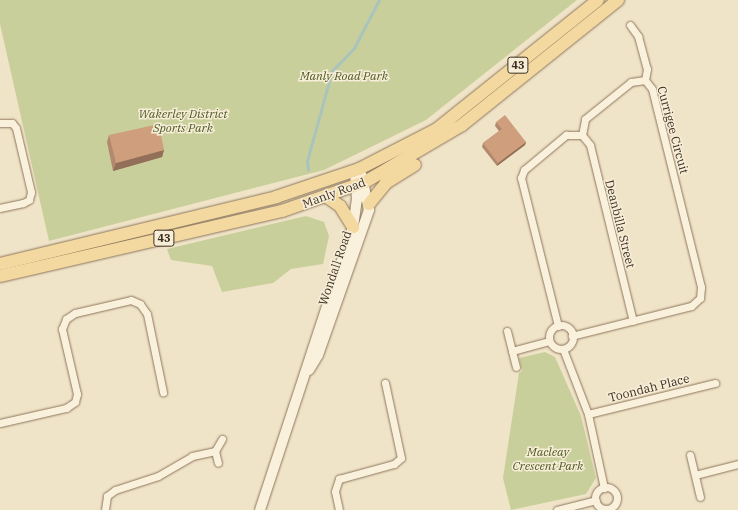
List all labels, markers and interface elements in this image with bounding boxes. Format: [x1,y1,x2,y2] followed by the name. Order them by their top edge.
[507,56,529,74] road number: 43
[300,69,388,83] park label: Manly Road Park
[654,85,692,175] street label: Currigee Circuit
[139,107,227,135] park label: Wakerley District Sports Park
[300,175,368,211] street label: Manly Road
[602,178,638,270] street label: Deanbilla Street
[153,229,175,247] road number: 43
[316,229,354,307] street label: Wondall Road
[607,371,691,405] street label: Toondah Place
[513,445,583,473] park label: Macleay Crescent Park

